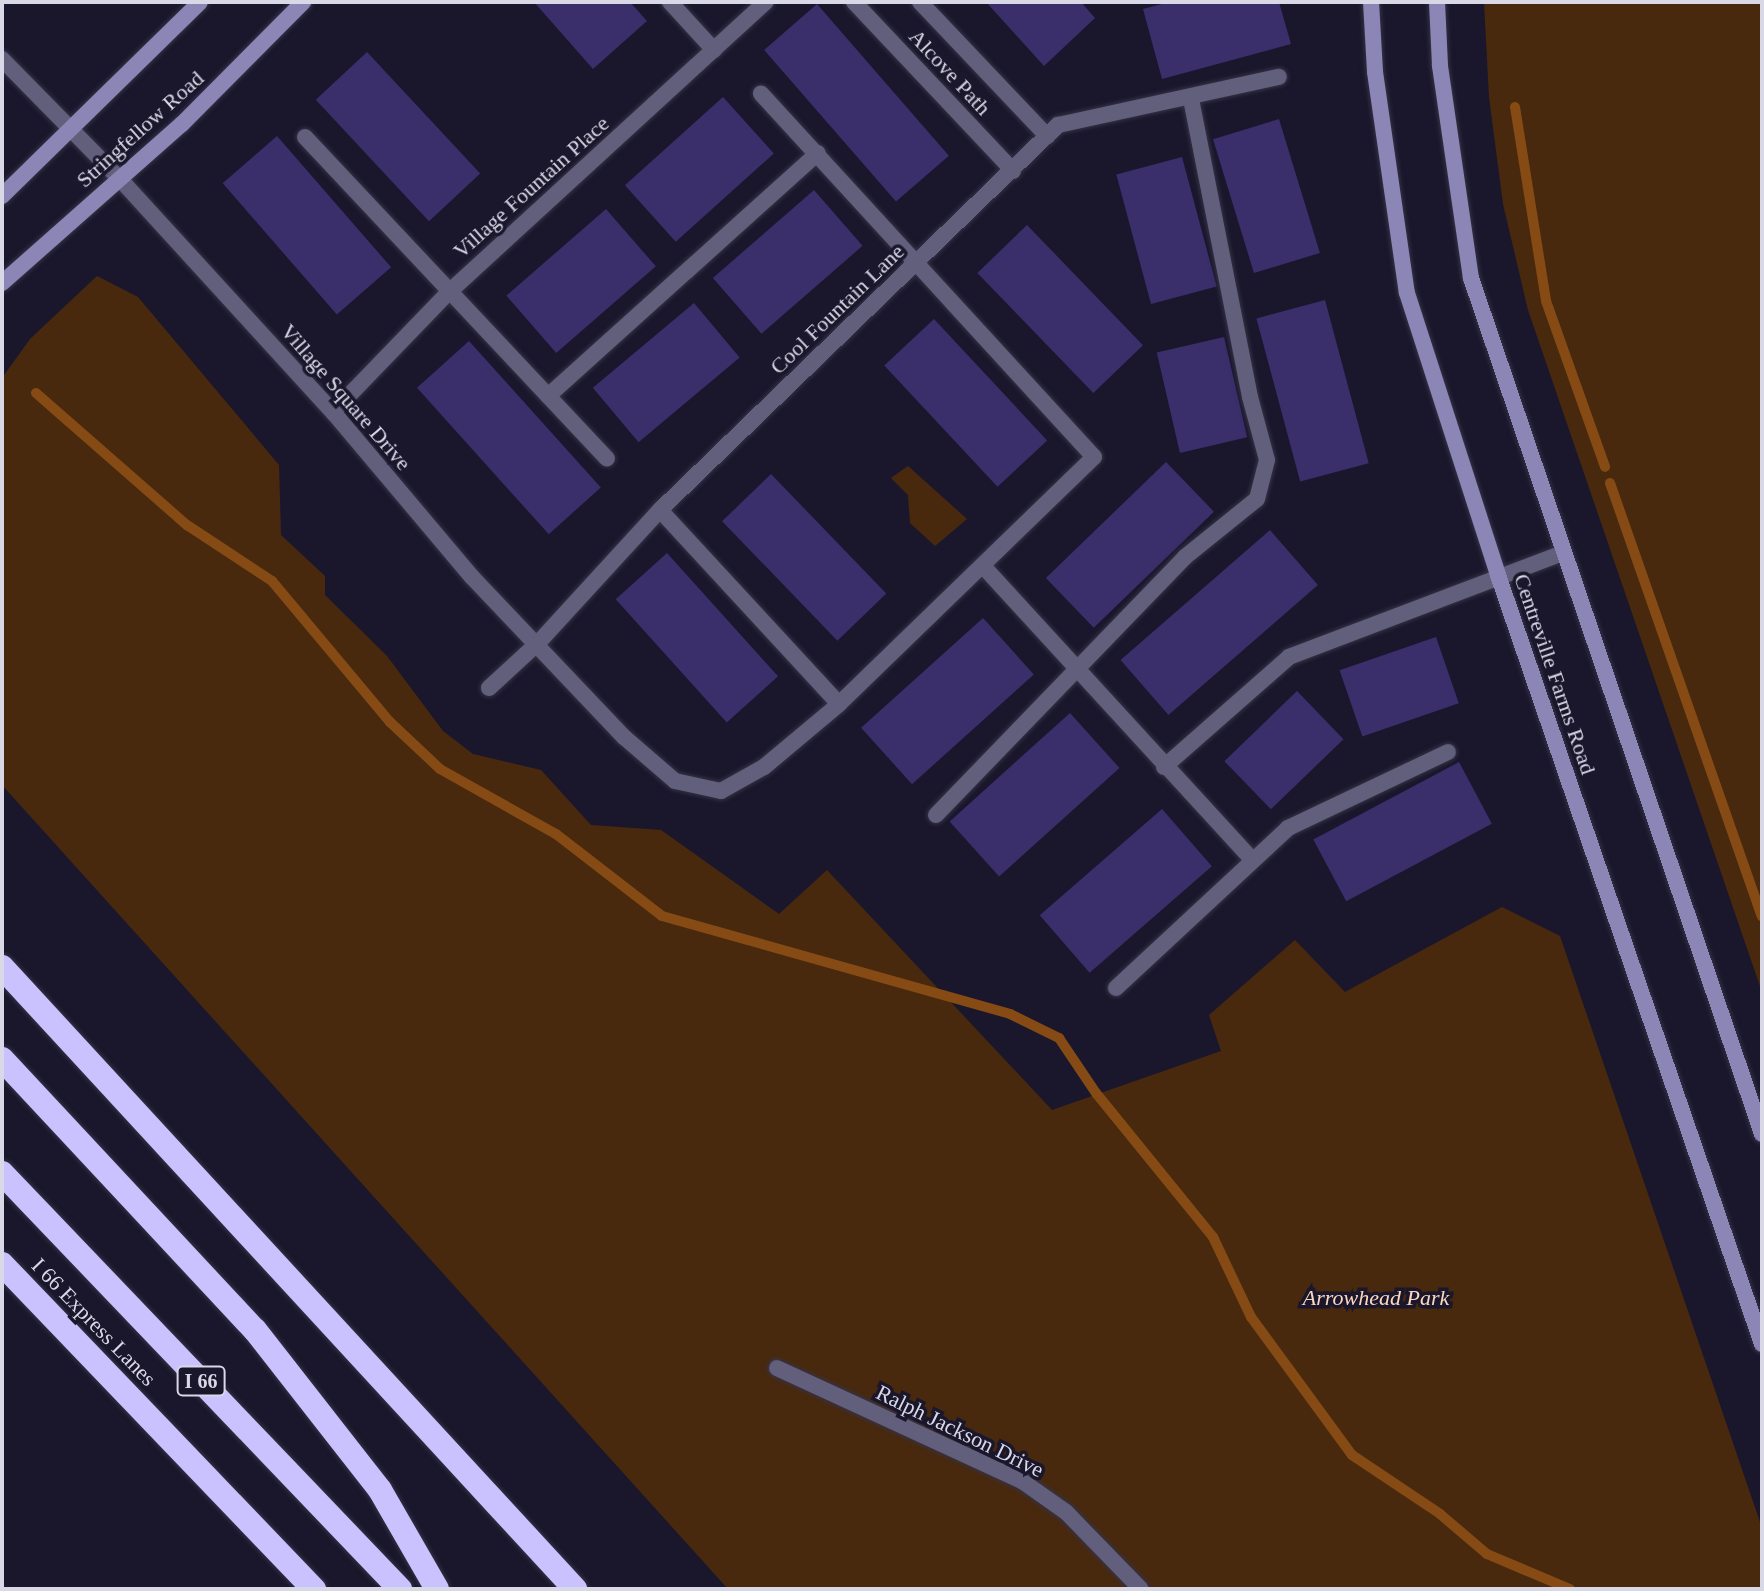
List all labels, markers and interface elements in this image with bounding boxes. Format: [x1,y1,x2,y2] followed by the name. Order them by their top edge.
[903,23,997,121] street label: Alcove Path
[71,65,209,193] street label: Stringfellow Road
[448,110,614,264] street label: Village Fountain Place
[765,238,909,380] street label: Cool Fountain Lane
[275,318,417,476] street label: Village Square Drive
[1508,570,1602,778] street label: Centreville Farms Road
[26,1252,162,1392] street label: I 66 Express Lanes
[1303,1285,1449,1311] park label: Arrowhead Park
[175,1365,227,1397] road number: I 66
[872,1379,1048,1483] street label: Ralph Jackson Drive

